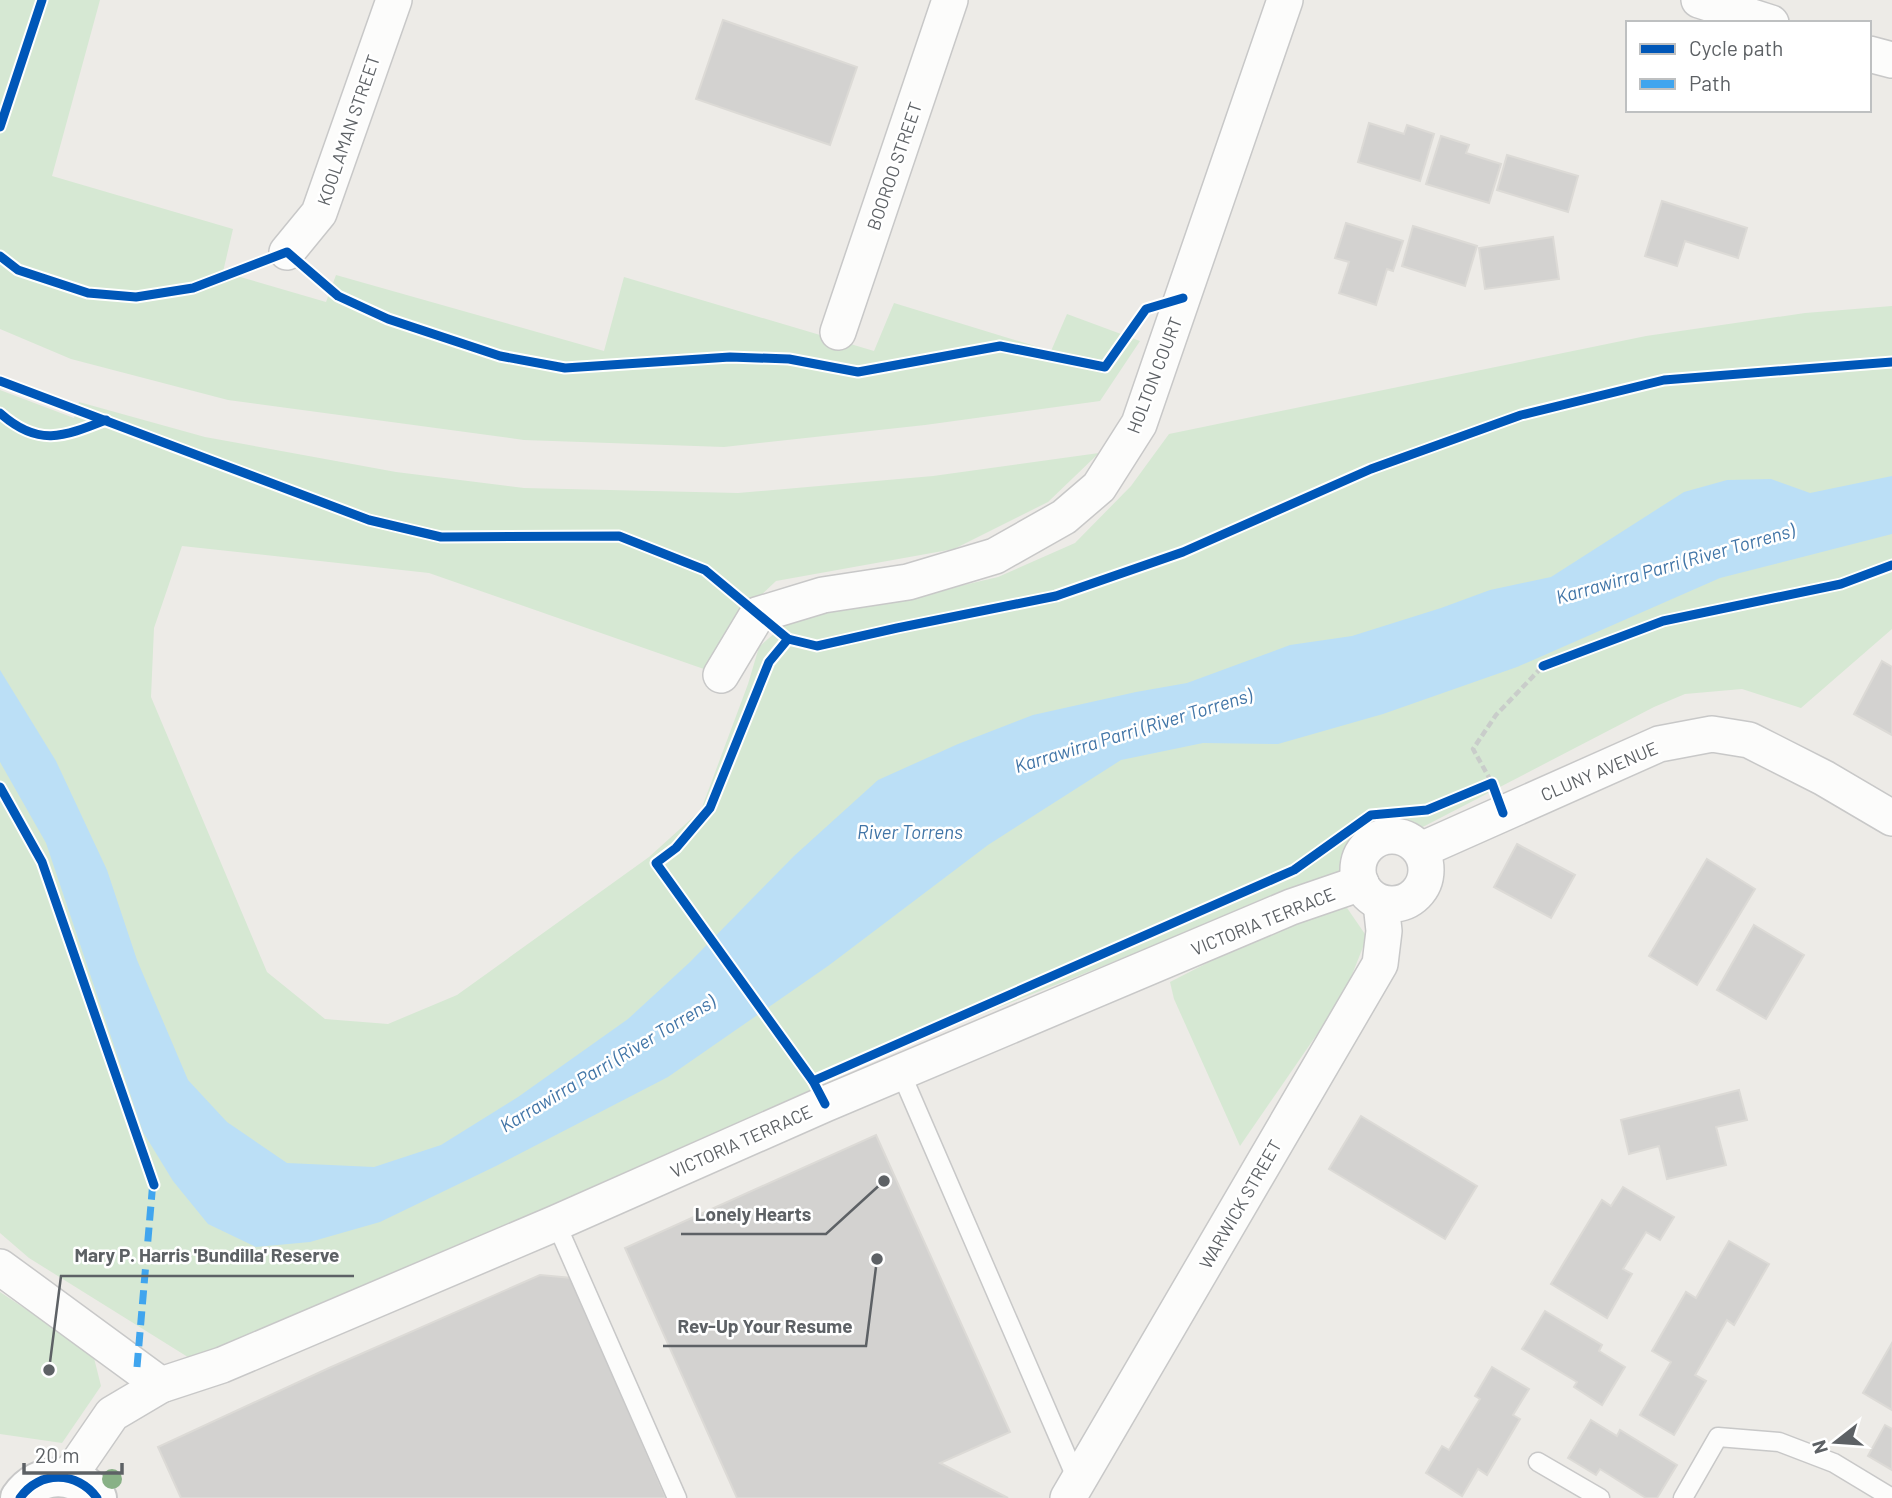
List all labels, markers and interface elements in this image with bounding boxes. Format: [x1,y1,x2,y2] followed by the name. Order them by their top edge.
[1626,21,1871,112] legend
[1689,35,1783,60] text: Cycle path
[312,52,384,208] street label: KOOLAMAN STREET
[1689,70,1731,95] text: Path
[862,99,926,233] street label: BOOROO STREET
[1122,314,1186,436] street label: HOLTON COURT
[1553,518,1798,608] water label: Karrawirra Parri (River Torrens)
[1011,683,1256,777] water label: Karrawirra Parri (River Torrens)
[1537,736,1661,806] street label: CLUNY AVENUE
[857,820,963,843] water label: River Torrens
[1188,882,1338,960] street label: VICTORIA TERRACE
[495,989,720,1137] water label: Karrawirra Parri (River Torrens)
[667,1100,815,1182] street label: VICTORIA TERRACE
[1194,1136,1286,1272] street label: WARWICK STREET
[681,1194,826,1234] callout: Lonely Hearts
[695,1202,811,1225] text: Lonely Hearts
[61,1236,354,1276] callout: Mary P. Harris 'Bundilla' Reserve
[75,1243,340,1266] text: Mary P. Harris 'Bundilla' Reserve
[663,1306,866,1346] callout: Rev-Up Your Resume
[677,1314,853,1337] text: Rev-Up Your Resume
[1801,1407,1871,1477] north arrow
[24,1432,122,1476] scale bar
[1806,1438,1832,1457] text: N
[35,1442,80,1467] text: 20 m

